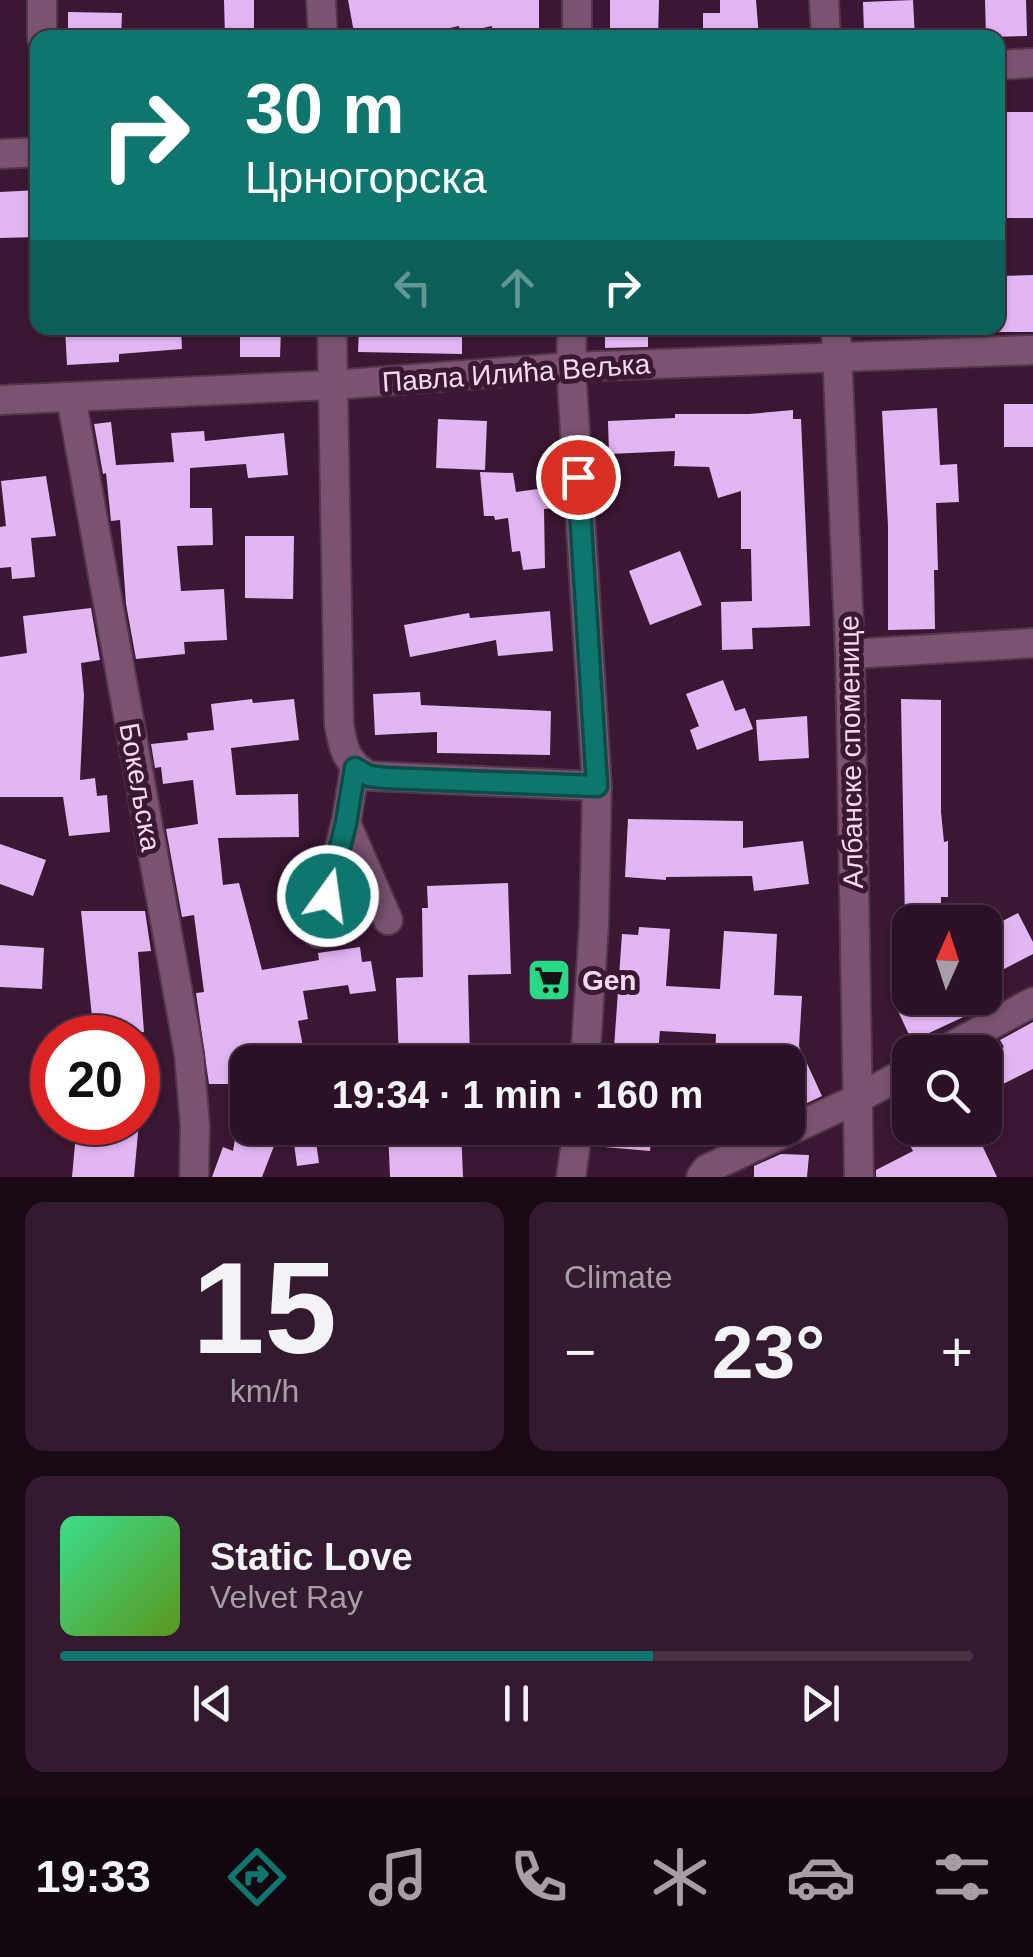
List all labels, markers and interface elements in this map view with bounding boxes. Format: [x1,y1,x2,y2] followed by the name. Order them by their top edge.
[80,70,210,200] icon: right
[245,70,405,148] text: 30 m
[245,152,487,203] text: Црногорска
[385,260,440,315] icon: left
[490,260,545,315] icon: ahead
[595,260,650,315] icon: right
[381,348,652,398] street label: Павла Илића Вељка
[536,435,621,520] pin
[551,450,606,505] icon: arrive
[833,615,869,889] street label: Албанске споменице
[113,720,167,854] street label: Бокељска
[276,844,380,948] position arrow
[892,905,1002,1015] north arrow
[892,905,1002,1145] map controls
[526,957,572,1003] supermarket icon: Gen
[582,965,636,996] place label: Gen
[30,1015,160,1145] speed limit sign: 20
[892,1035,1002,1145] button: search
[332,1074,703,1116] text: 19:34 · 1 min · 160 m
[192,1235,337,1381] text: 15
[564,1259,672,1295] text: Climate
[712,1310,825,1394] text: 23°
[564,1321,596,1383] text: −
[941,1321,973,1383] text: +
[230,1373,299,1409] text: km/h
[210,1536,413,1578] text: Static Love
[210,1579,363,1615] text: Velvet Ray
[185,1676,240,1731] icon: previous
[489,1676,544,1731] icon: pause
[793,1676,848,1731] icon: next
[222,1842,292,1912] icon: directions
[363,1842,433,1912] icon: music
[504,1842,574,1912] icon: phone
[645,1842,715,1912] icon: climate
[786,1842,856,1912] icon: car
[927,1842,997,1912] icon: filters
[36,1851,151,1902] text: 19:33

